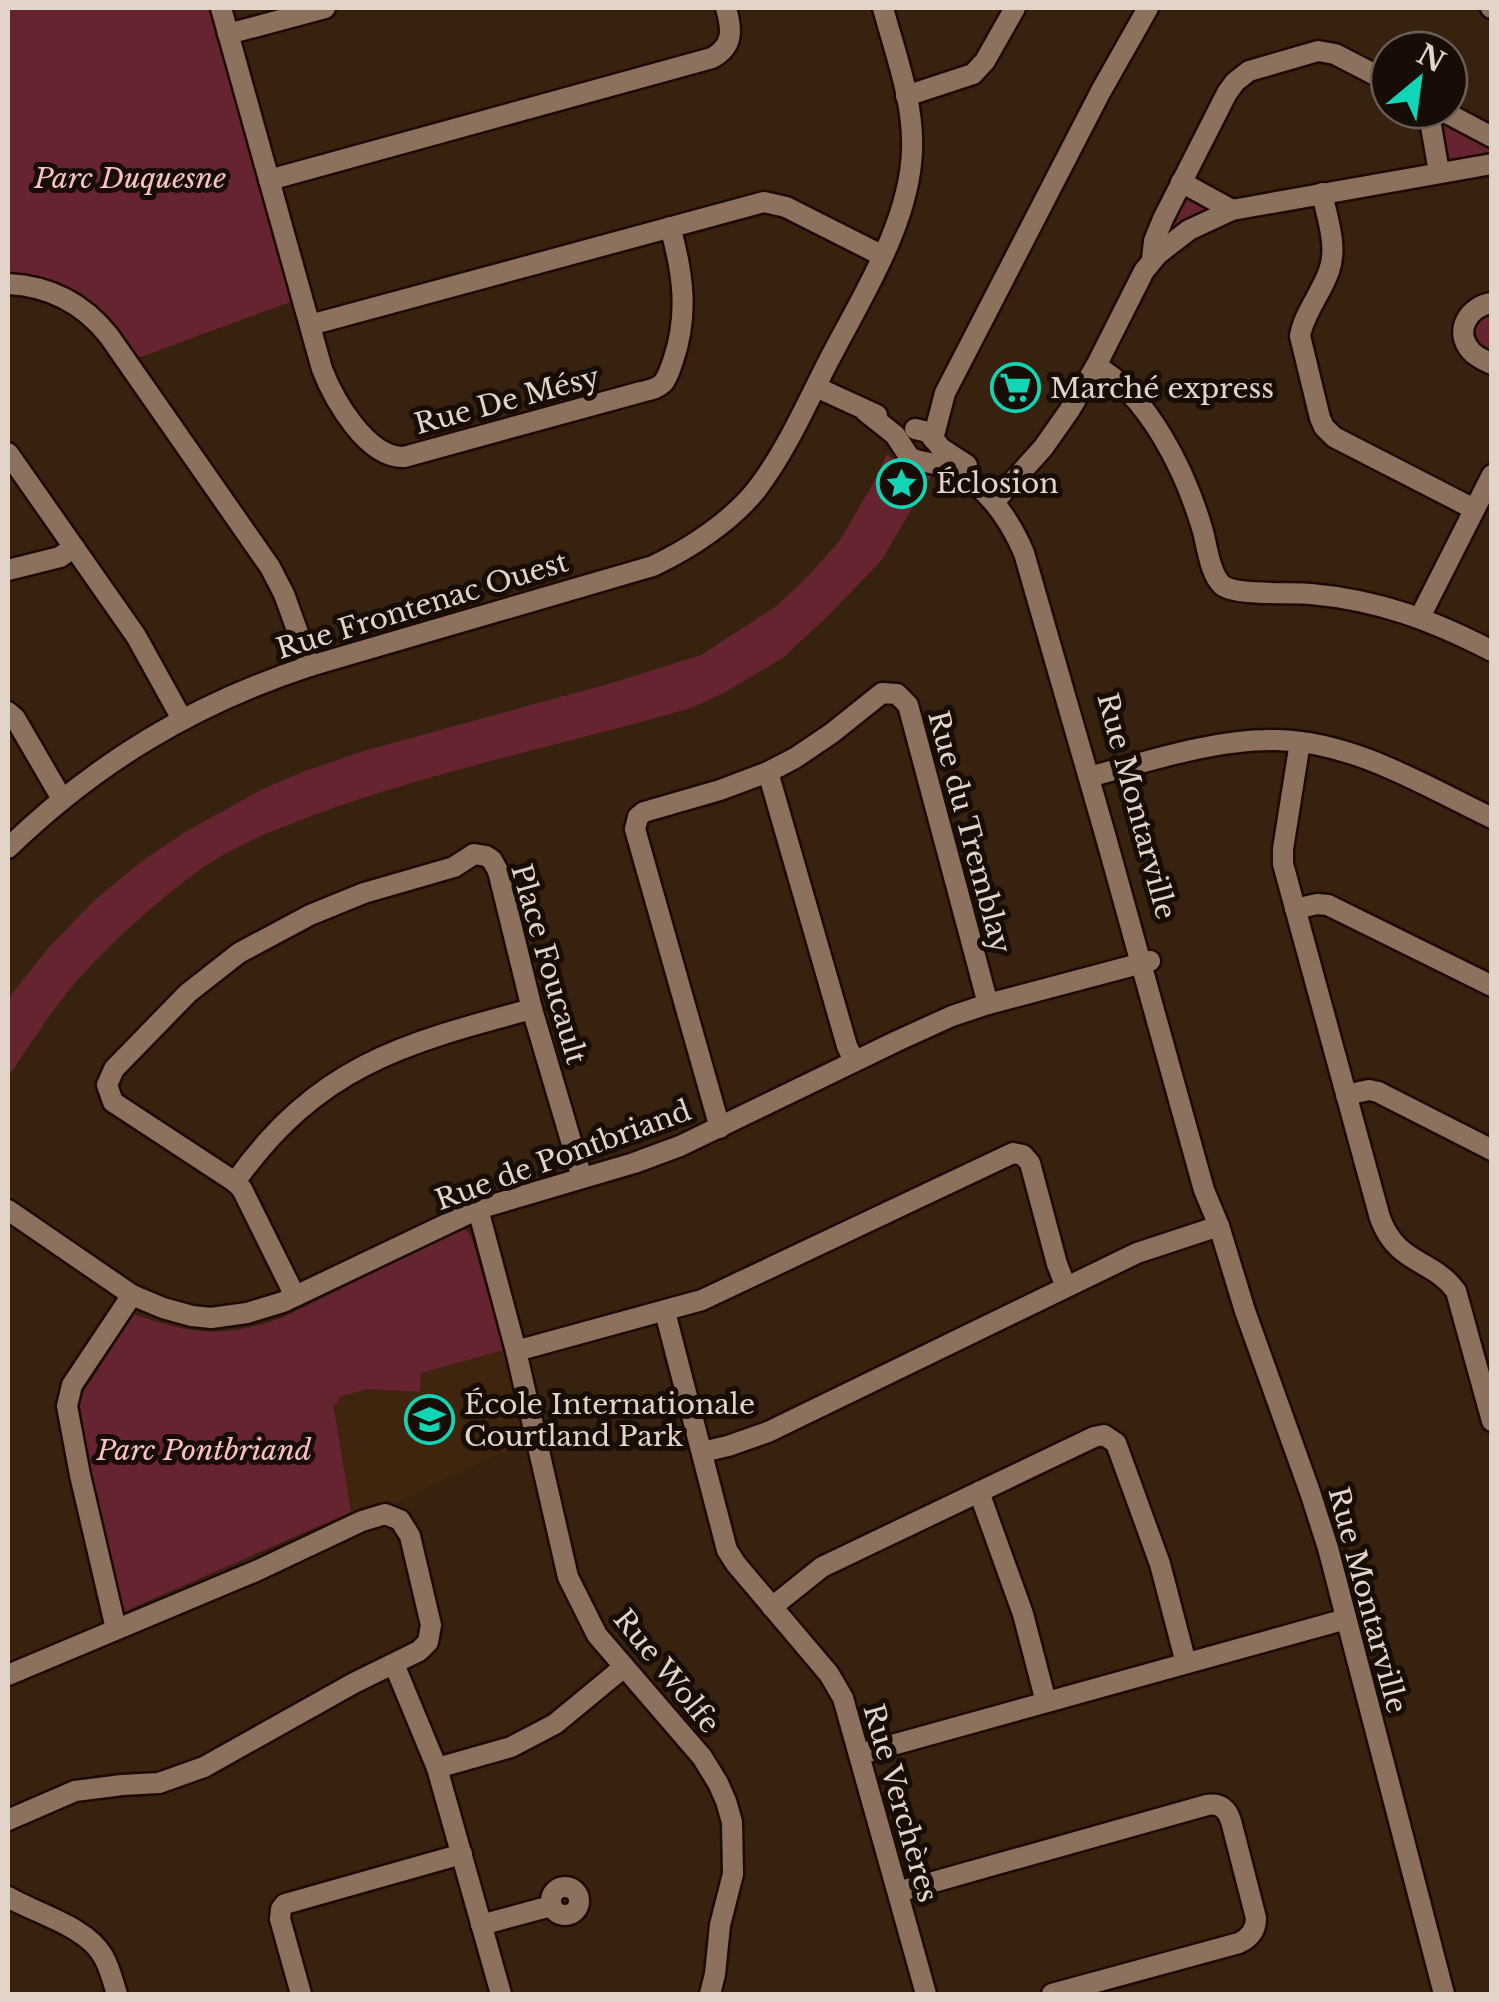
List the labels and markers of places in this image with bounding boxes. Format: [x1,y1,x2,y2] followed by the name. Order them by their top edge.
[989,362,1041,414] supermarket icon: Marché express
[1050,371,1274,406] place label: Marché express
[875,457,927,509] place icon: Éclosion
[936,466,1059,501] place label: Éclosion
[464,1387,755,1454] place label: École Internationale Courtland Park
[403,1394,455,1446] school or university icon: École Internationale Courtland Park

